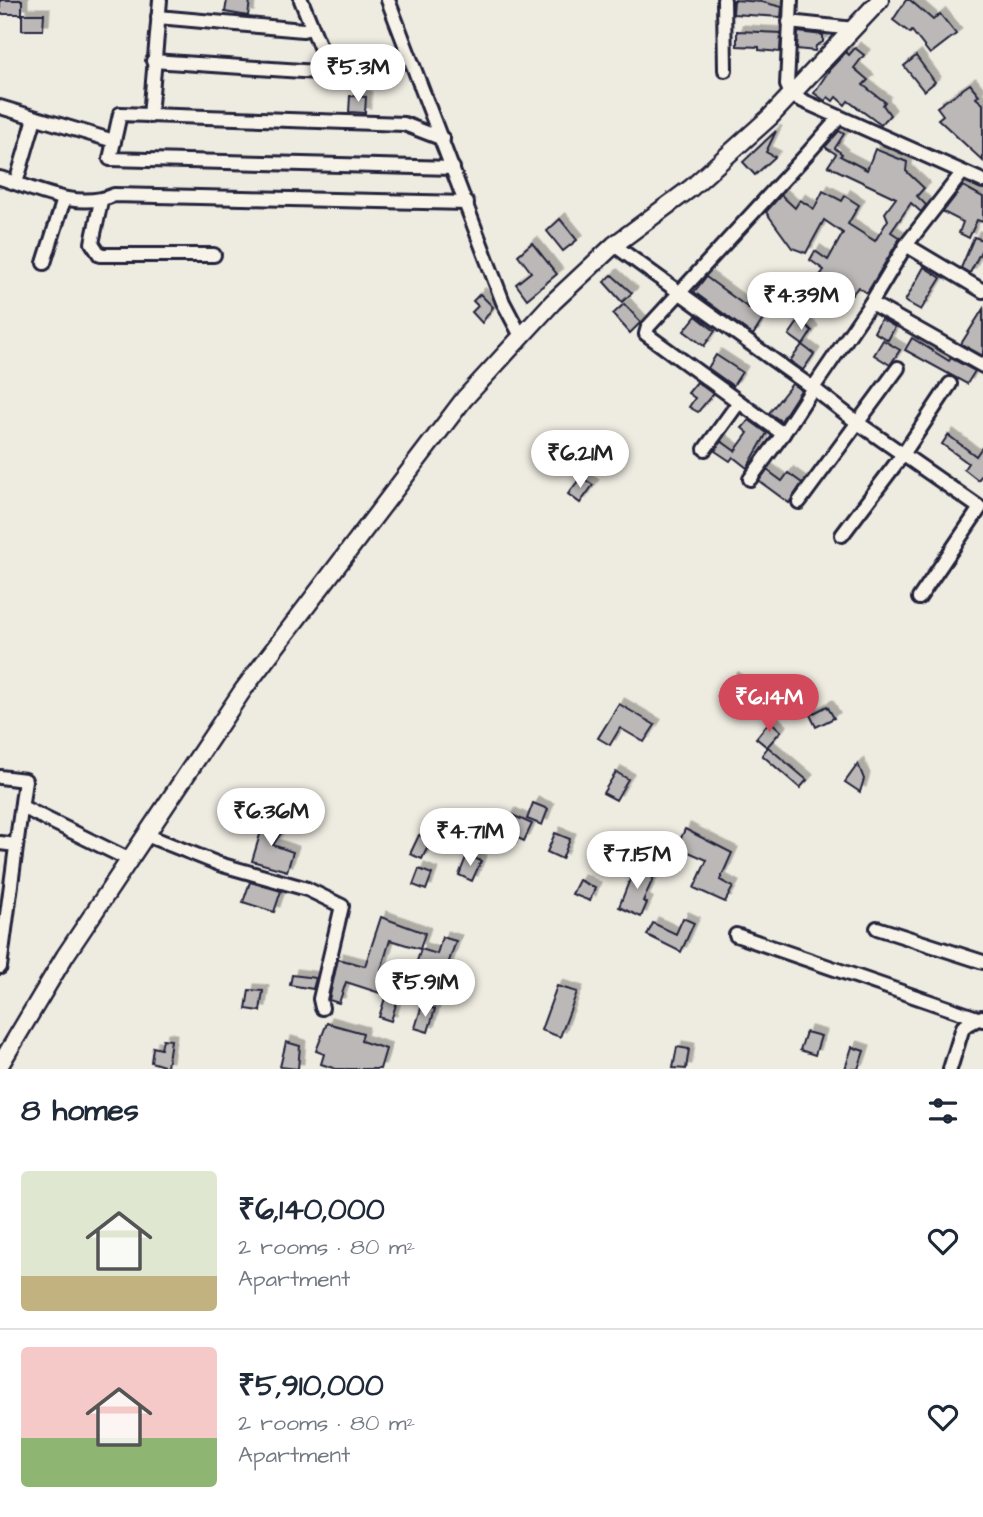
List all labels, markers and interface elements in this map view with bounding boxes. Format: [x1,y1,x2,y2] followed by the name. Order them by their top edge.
[309,44,407,104] pin: ₹5.3M
[326,51,390,83] text: ₹5.3M
[744,272,858,332] pin: ₹4.39M
[763,279,839,311] text: ₹4.39M
[523,430,637,490] pin: ₹6.21M
[547,437,613,469] text: ₹6.21M
[712,674,826,734] pin: ₹6.14M
[735,681,803,713] text: ₹6.14M
[214,788,328,848] pin: ₹6.36M
[233,795,309,827] text: ₹6.36M
[413,808,527,868] pin: ₹4.71M
[436,815,504,847] text: ₹4.71M
[580,832,694,891] pin: ₹7.15M
[603,838,671,870] text: ₹7.15M
[368,960,482,1019] pin: ₹5.91M
[391,966,459,998] text: ₹5.91M
[21,1090,139,1132] text: 8 homes
[924,1092,962,1130] icon: filters
[238,1189,385,1231] text: ₹6,140,000
[77,1199,161,1283] icon: home
[924,1222,962,1260] icon: heart
[238,1231,415,1263] text: 2 rooms · 80 m²
[238,1263,350,1295] text: Apartment
[238,1365,384,1407] text: ₹5,910,000
[77,1375,161,1459] icon: home
[924,1398,962,1436] icon: heart
[238,1407,415,1439] text: 2 rooms · 80 m²
[238,1439,350,1471] text: Apartment

